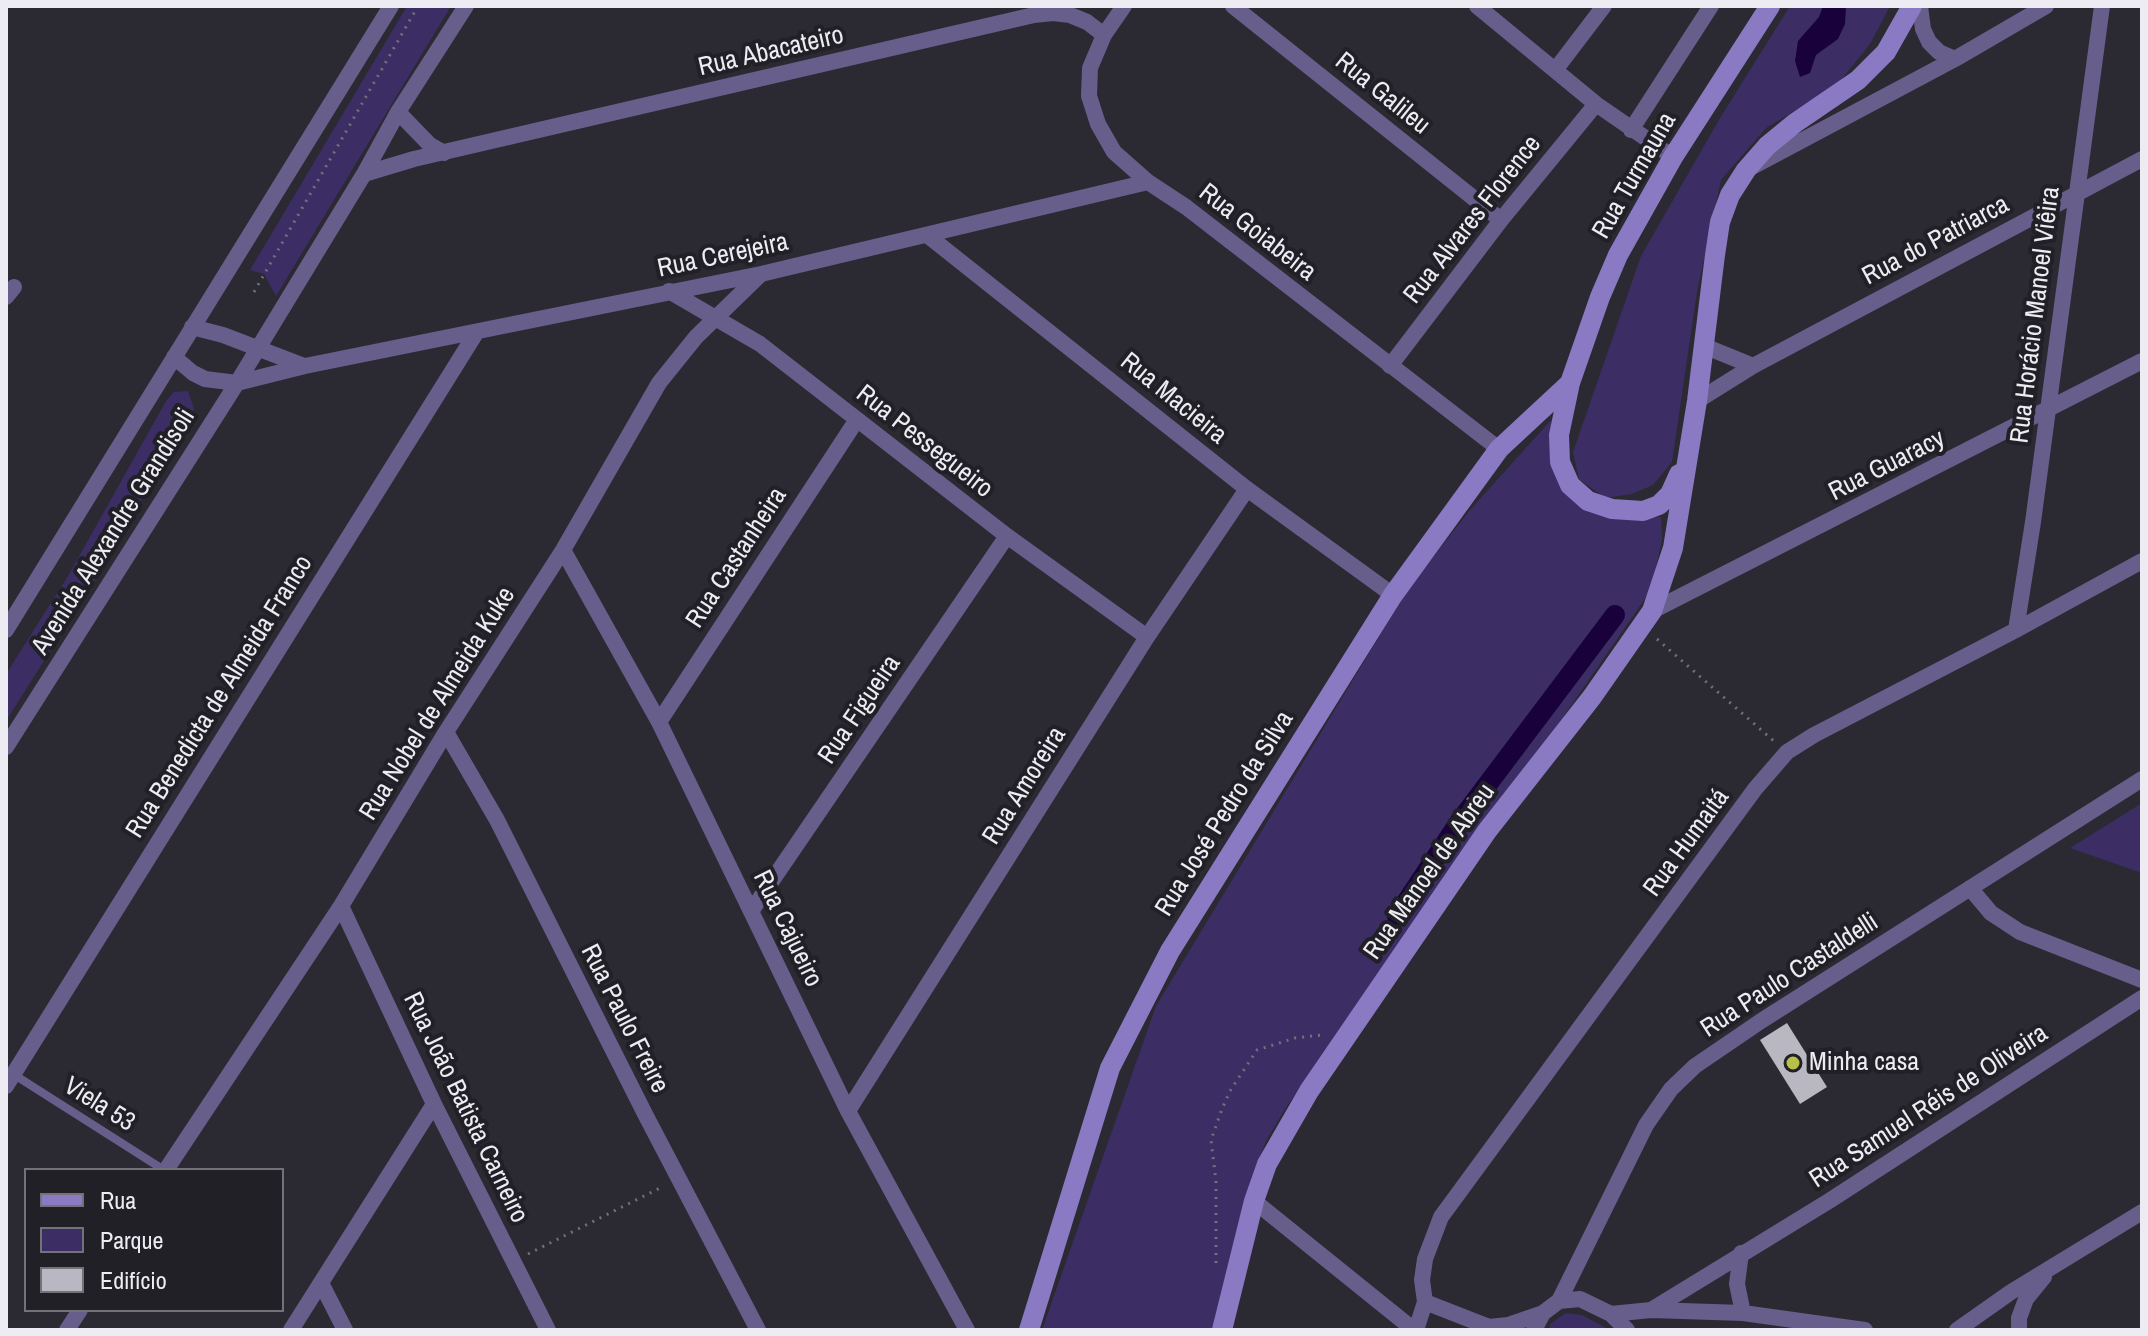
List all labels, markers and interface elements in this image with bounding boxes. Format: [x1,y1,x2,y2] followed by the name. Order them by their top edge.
[695,20,847,84] street label: Rua Abacateiro
[1328,46,1436,142] street label: Rua Galileu
[1586,107,1684,245] street label: Rua Turmauna
[1398,130,1548,310] street label: Rua Alvares Florence
[1192,178,1322,288] street label: Rua Goiabeira
[2005,185,2067,445] street label: Rua Horácio Manoel Viêira
[1858,189,2014,293] street label: Rua do Patriarca
[655,227,791,285] street label: Rua Cerejeira
[1113,347,1233,451] street label: Rua Macieira
[849,379,999,505] street label: Rua Pessegueiro
[26,403,202,661] street label: Avenida Alexandre Grandisoli
[1824,424,1950,508] street label: Rua Guaracy
[680,482,794,634] street label: Rua Castanheira
[120,550,320,844] street label: Rua Benedicta de Almeida Franco
[353,582,523,826] street label: Rua Nobel de Almeida Kuke
[812,650,908,770] street label: Rua Figueira
[1149,706,1301,922] street label: Rua José Pedro da Silva
[977,721,1073,851] street label: Rua Amoreira
[1358,778,1502,966] street label: Rua Manoel de Abreu
[1637,783,1737,903] street label: Rua Humaitá
[745,866,829,992] street label: Rua Cajueiro
[1696,907,1884,1045] street label: Rua Paulo Castaldelli
[573,940,675,1098] street label: Rua Paulo Freire
[396,988,534,1228] street label: Rua João Batista Carneiro
[1804,1018,2054,1196] street label: Rua Samuel Réis de Oliveira
[1809,1047,1919,1079] place label: Minha casa
[1784,1054,1802,1072] marker: Minha casa
[58,1071,140,1139] street label: Viela 53
[24,1168,284,1312] legend
[100,1184,136,1216] text: Rua
[100,1224,163,1256] text: Parque
[100,1264,167,1296] text: Edifício

